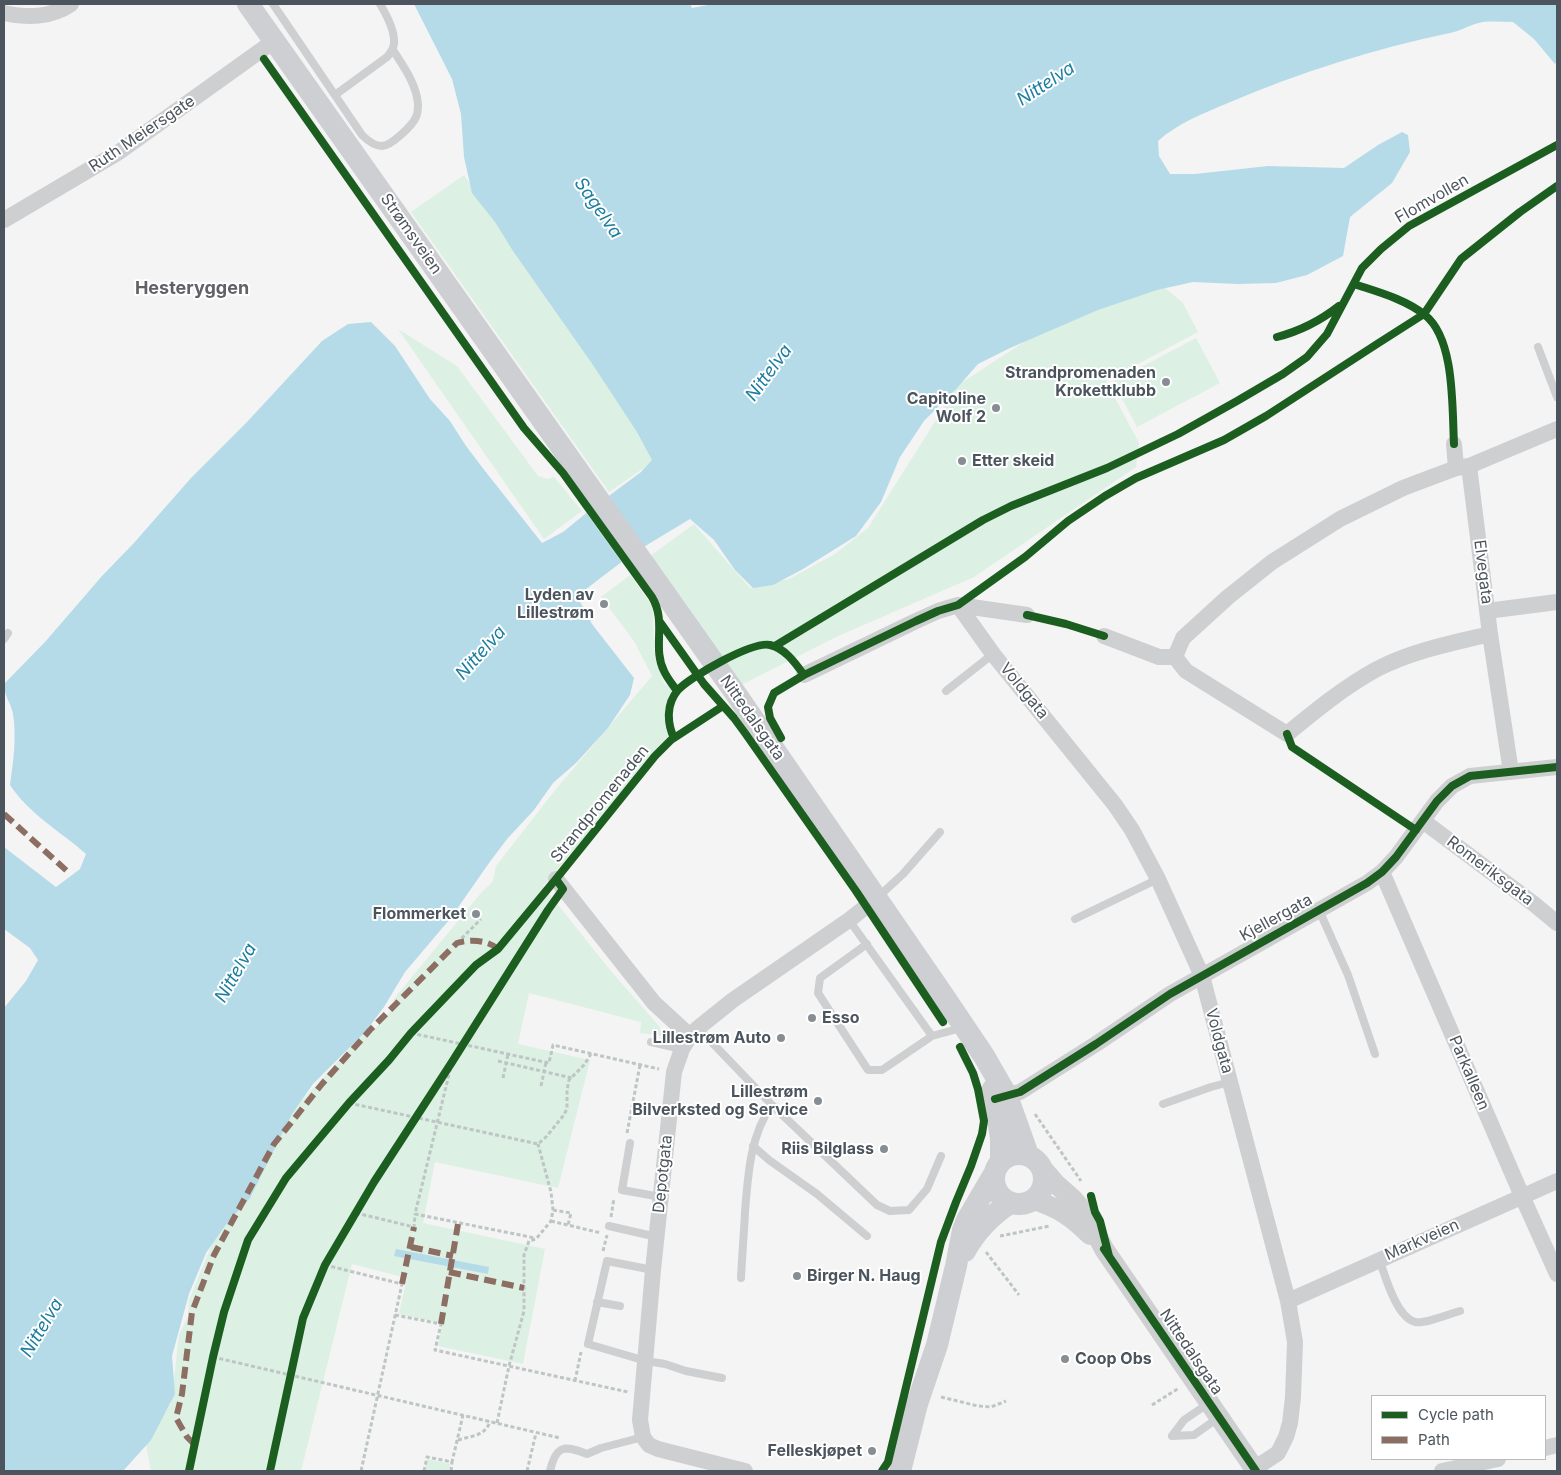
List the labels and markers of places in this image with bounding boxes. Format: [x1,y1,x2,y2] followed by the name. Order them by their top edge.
[1005,363,1156,401] place label: Strandpromenaden Krokettklubb
[1160,376,1172,388] marker: Strandpromenaden Krokettklubb
[907,389,986,427] place label: Capitoline Wolf 2
[990,402,1002,414] marker: Capitoline Wolf 2
[972,451,1054,471] place label: Etter skeid
[956,455,968,467] marker: Etter skeid
[517,585,594,623] place label: Lyden av Lillestrøm
[598,598,610,610] marker: Lyden av Lillestrøm
[373,904,466,924] place label: Flommerket
[470,908,482,920] marker: Flommerket
[822,1008,859,1028] place label: Esso
[806,1012,818,1024] marker: Esso
[653,1028,771,1048] place label: Lillestrøm Auto
[775,1032,787,1044] marker: Lillestrøm Auto
[632,1082,808,1120] place label: Lillestrøm Bilverksted og Service
[812,1095,824,1107] marker: Lillestrøm Bilverksted og Service
[781,1139,874,1159] place label: Riis Bilglass
[878,1143,890,1155] marker: Riis Bilglass
[807,1266,921,1286] place label: Birger N. Haug
[791,1270,803,1282] marker: Birger N. Haug
[1075,1349,1152,1369] place label: Coop Obs
[1059,1353,1071,1365] marker: Coop Obs
[767,1441,862,1461] place label: Felleskjøpet
[866,1445,878,1457] marker: Felleskjøpet

